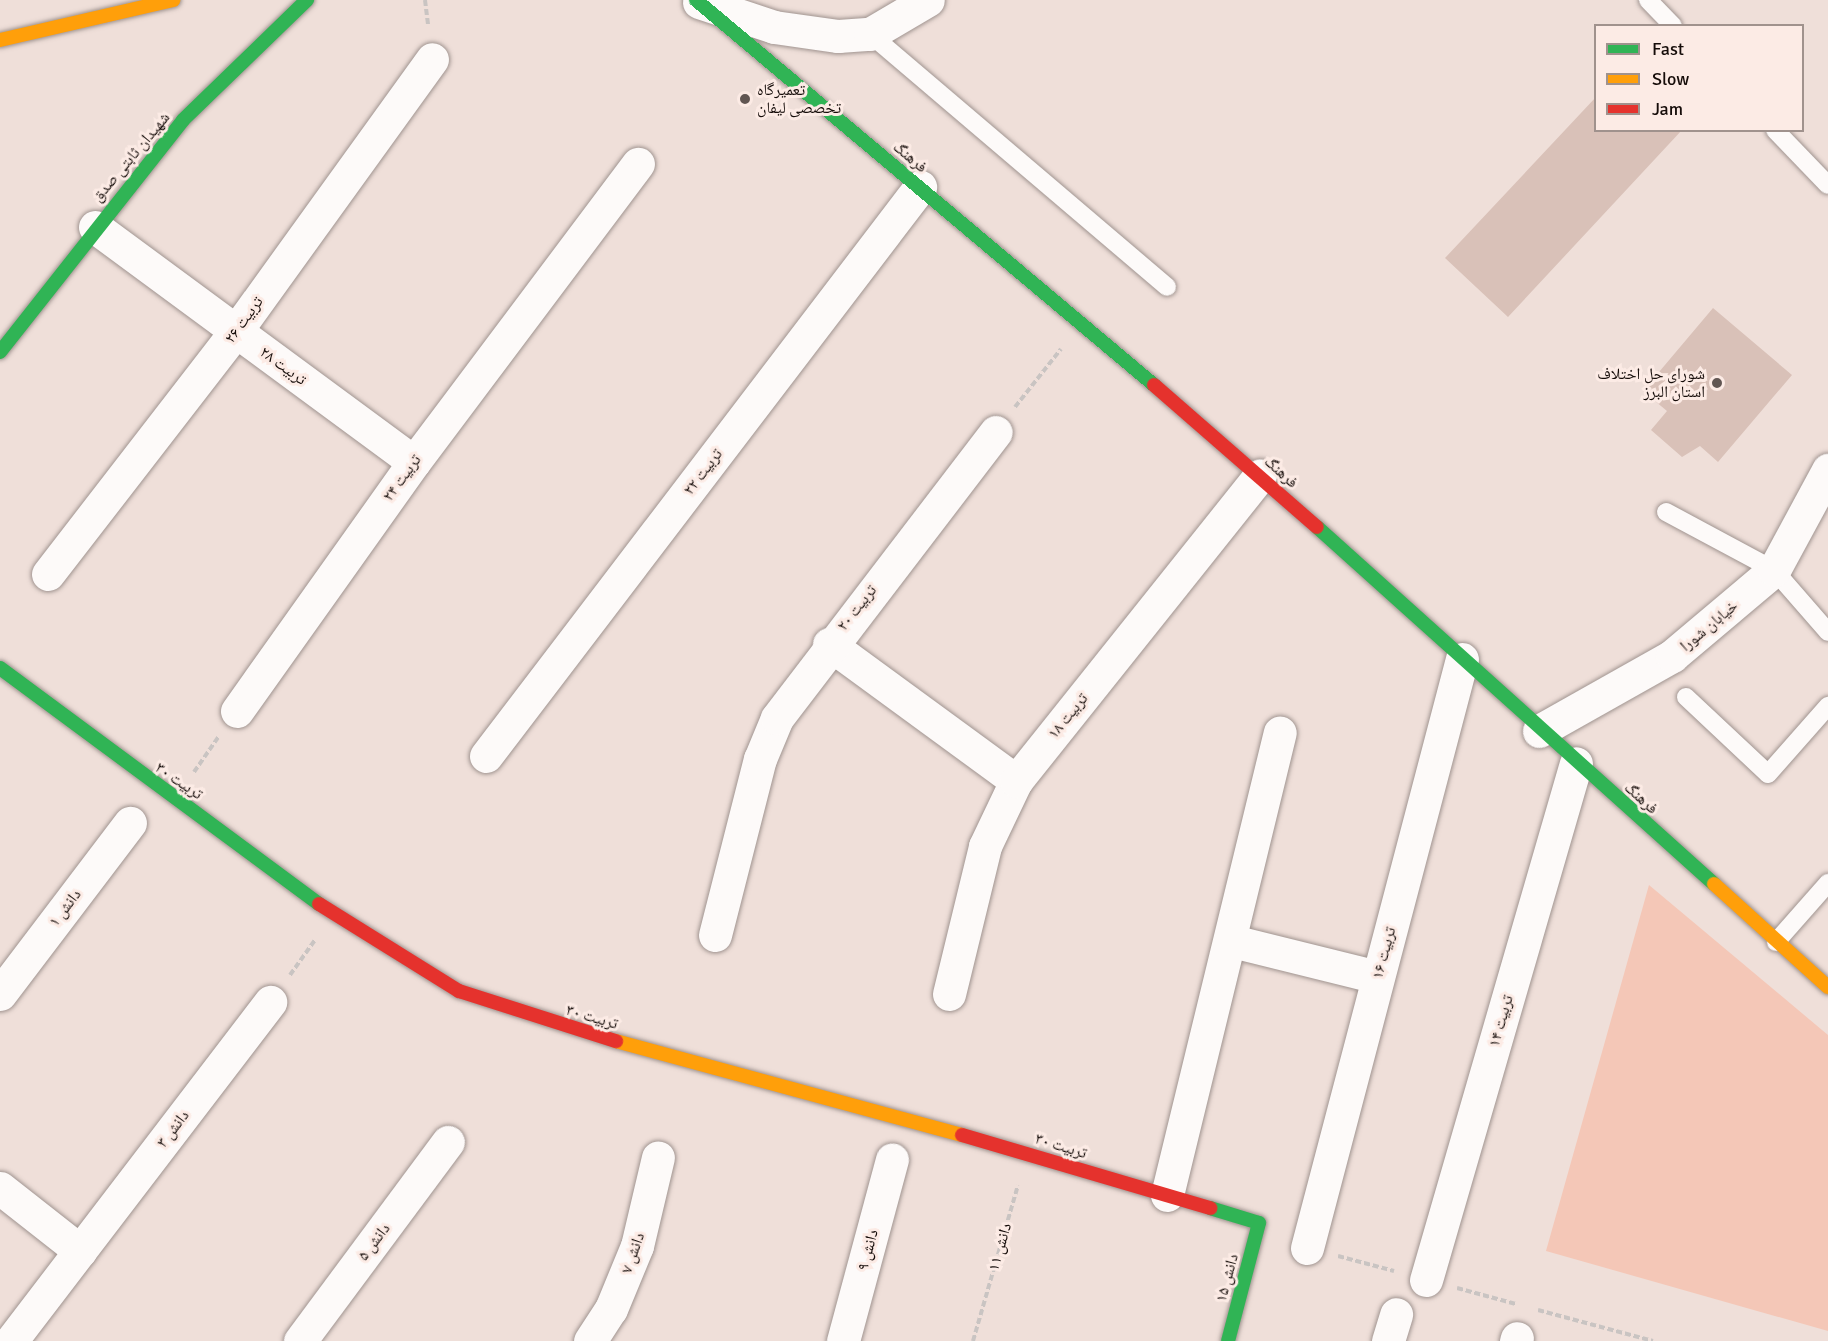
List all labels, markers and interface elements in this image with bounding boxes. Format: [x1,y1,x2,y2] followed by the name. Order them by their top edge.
[1594,24,1804,132] legend
[1652,38,1684,60] text: Fast
[1652,68,1689,90] text: Slow
[757,80,841,118] place label: تعمیرگاه تخصصی لیفان
[738,92,752,106] marker: تعمیرگاه تخصصی لیفان
[1652,98,1683,120] text: Jam
[88,108,174,206] street label: شهیدان ثابتی صدق
[889,137,931,177] street label: فرهنگ
[221,293,267,347] street label: تربیت ۲۶
[256,343,310,389] street label: تربیت ۲۸
[1597,364,1705,402] place label: شورای حل اختلاف استان البرز
[1710,376,1724,390] marker: شورای حل اختلاف استان البرز
[679,445,727,499] street label: تربیت ۲۲
[379,451,425,505] street label: تربیت ۲۴
[1260,452,1302,492] street label: فرهنگ
[833,581,881,635] street label: تربیت ۲۰
[1676,596,1742,656] street label: خیابان شورا
[1044,689,1092,743] street label: تربیت ۱۸
[152,758,206,804] street label: تربیت ۳۰
[1620,778,1662,818] street label: فرهنگ
[45,886,85,930] street label: دانش ۱
[1368,925,1400,981] street label: تربیت ۱۶
[1484,993,1518,1049] street label: تربیت ۱۴
[564,1000,620,1034] street label: تربیت ۳۰
[153,1107,193,1151] street label: دانش ۳
[1033,1129,1089,1163] street label: تربیت ۳۰
[354,1220,394,1264] street label: دانش ۵
[984,1221,1016,1273] street label: دانش ۱۱
[853,1227,883,1273] street label: دانش ۹
[617,1230,649,1276] street label: دانش ۷
[1211,1252,1243,1304] street label: دانش ۱۵

